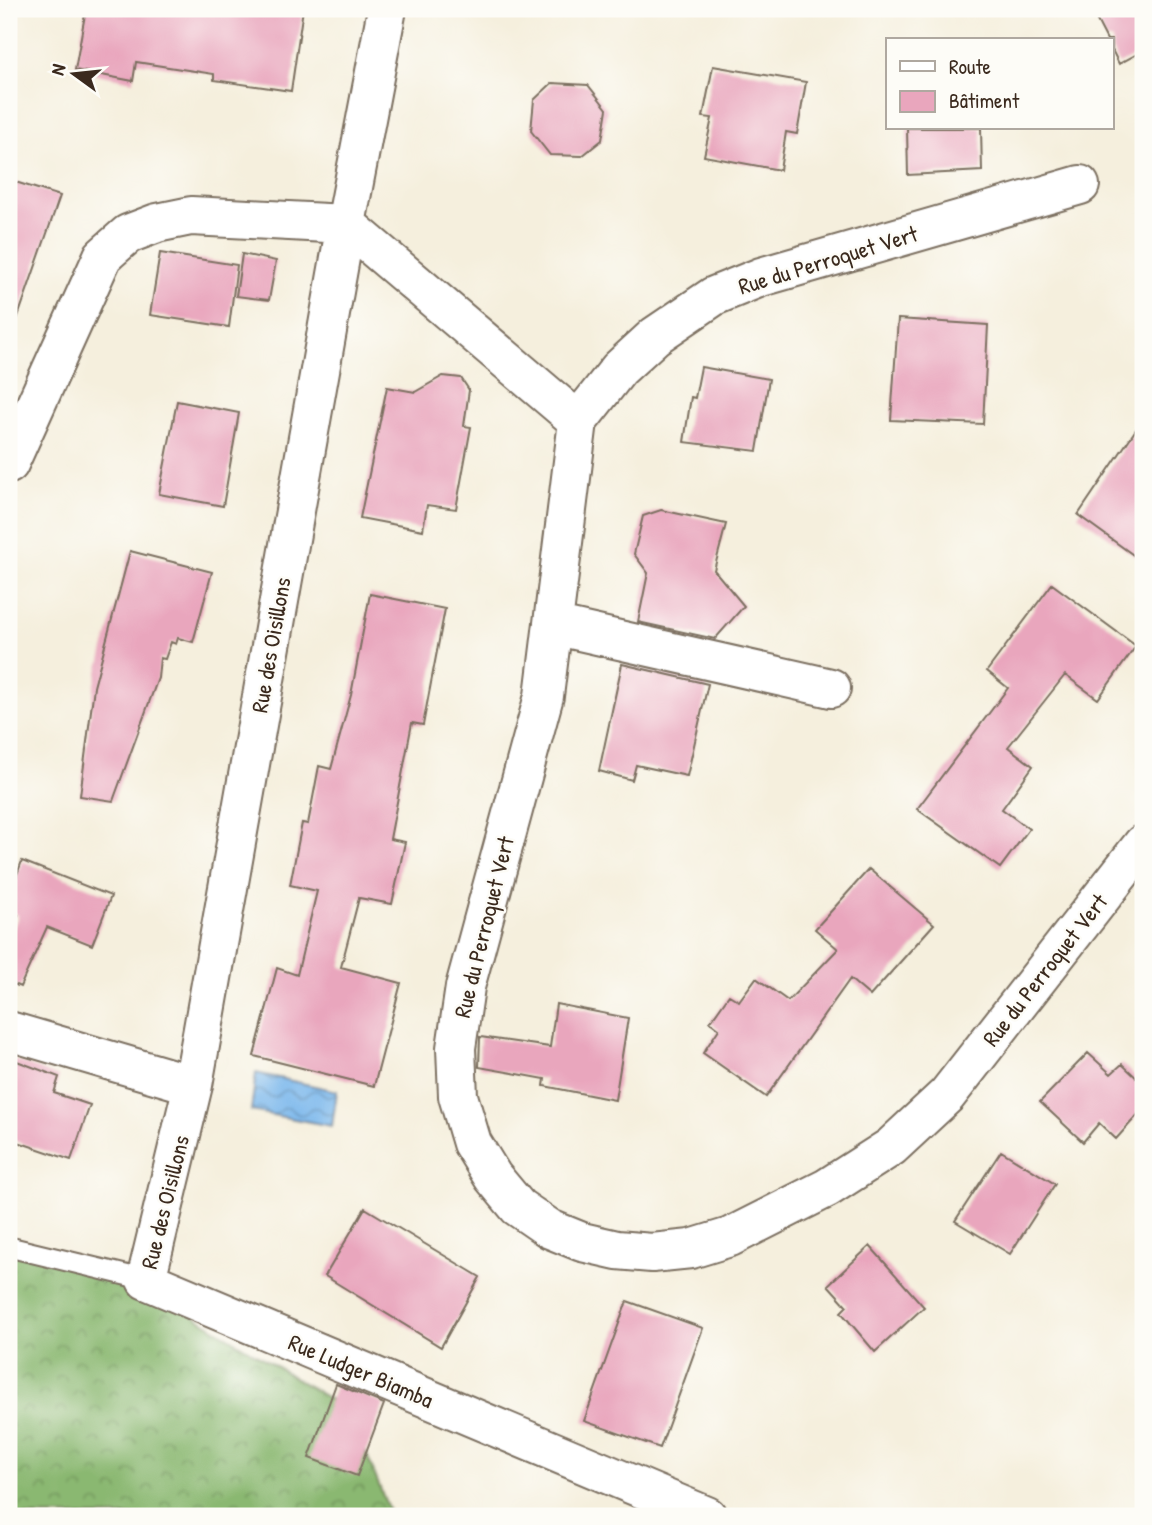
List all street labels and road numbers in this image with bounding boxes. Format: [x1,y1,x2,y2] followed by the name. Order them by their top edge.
[734,217,922,302] street label: Rue du Perroquet Vert
[243,575,298,715] street label: Rue des Oisillons
[446,832,521,1021] street label: Rue du Perroquet Vert
[975,886,1115,1052] street label: Rue du Perroquet Vert
[133,1132,196,1272] street label: Rue des Oisillons
[284,1326,438,1415] street label: Rue Ludger Biamba

